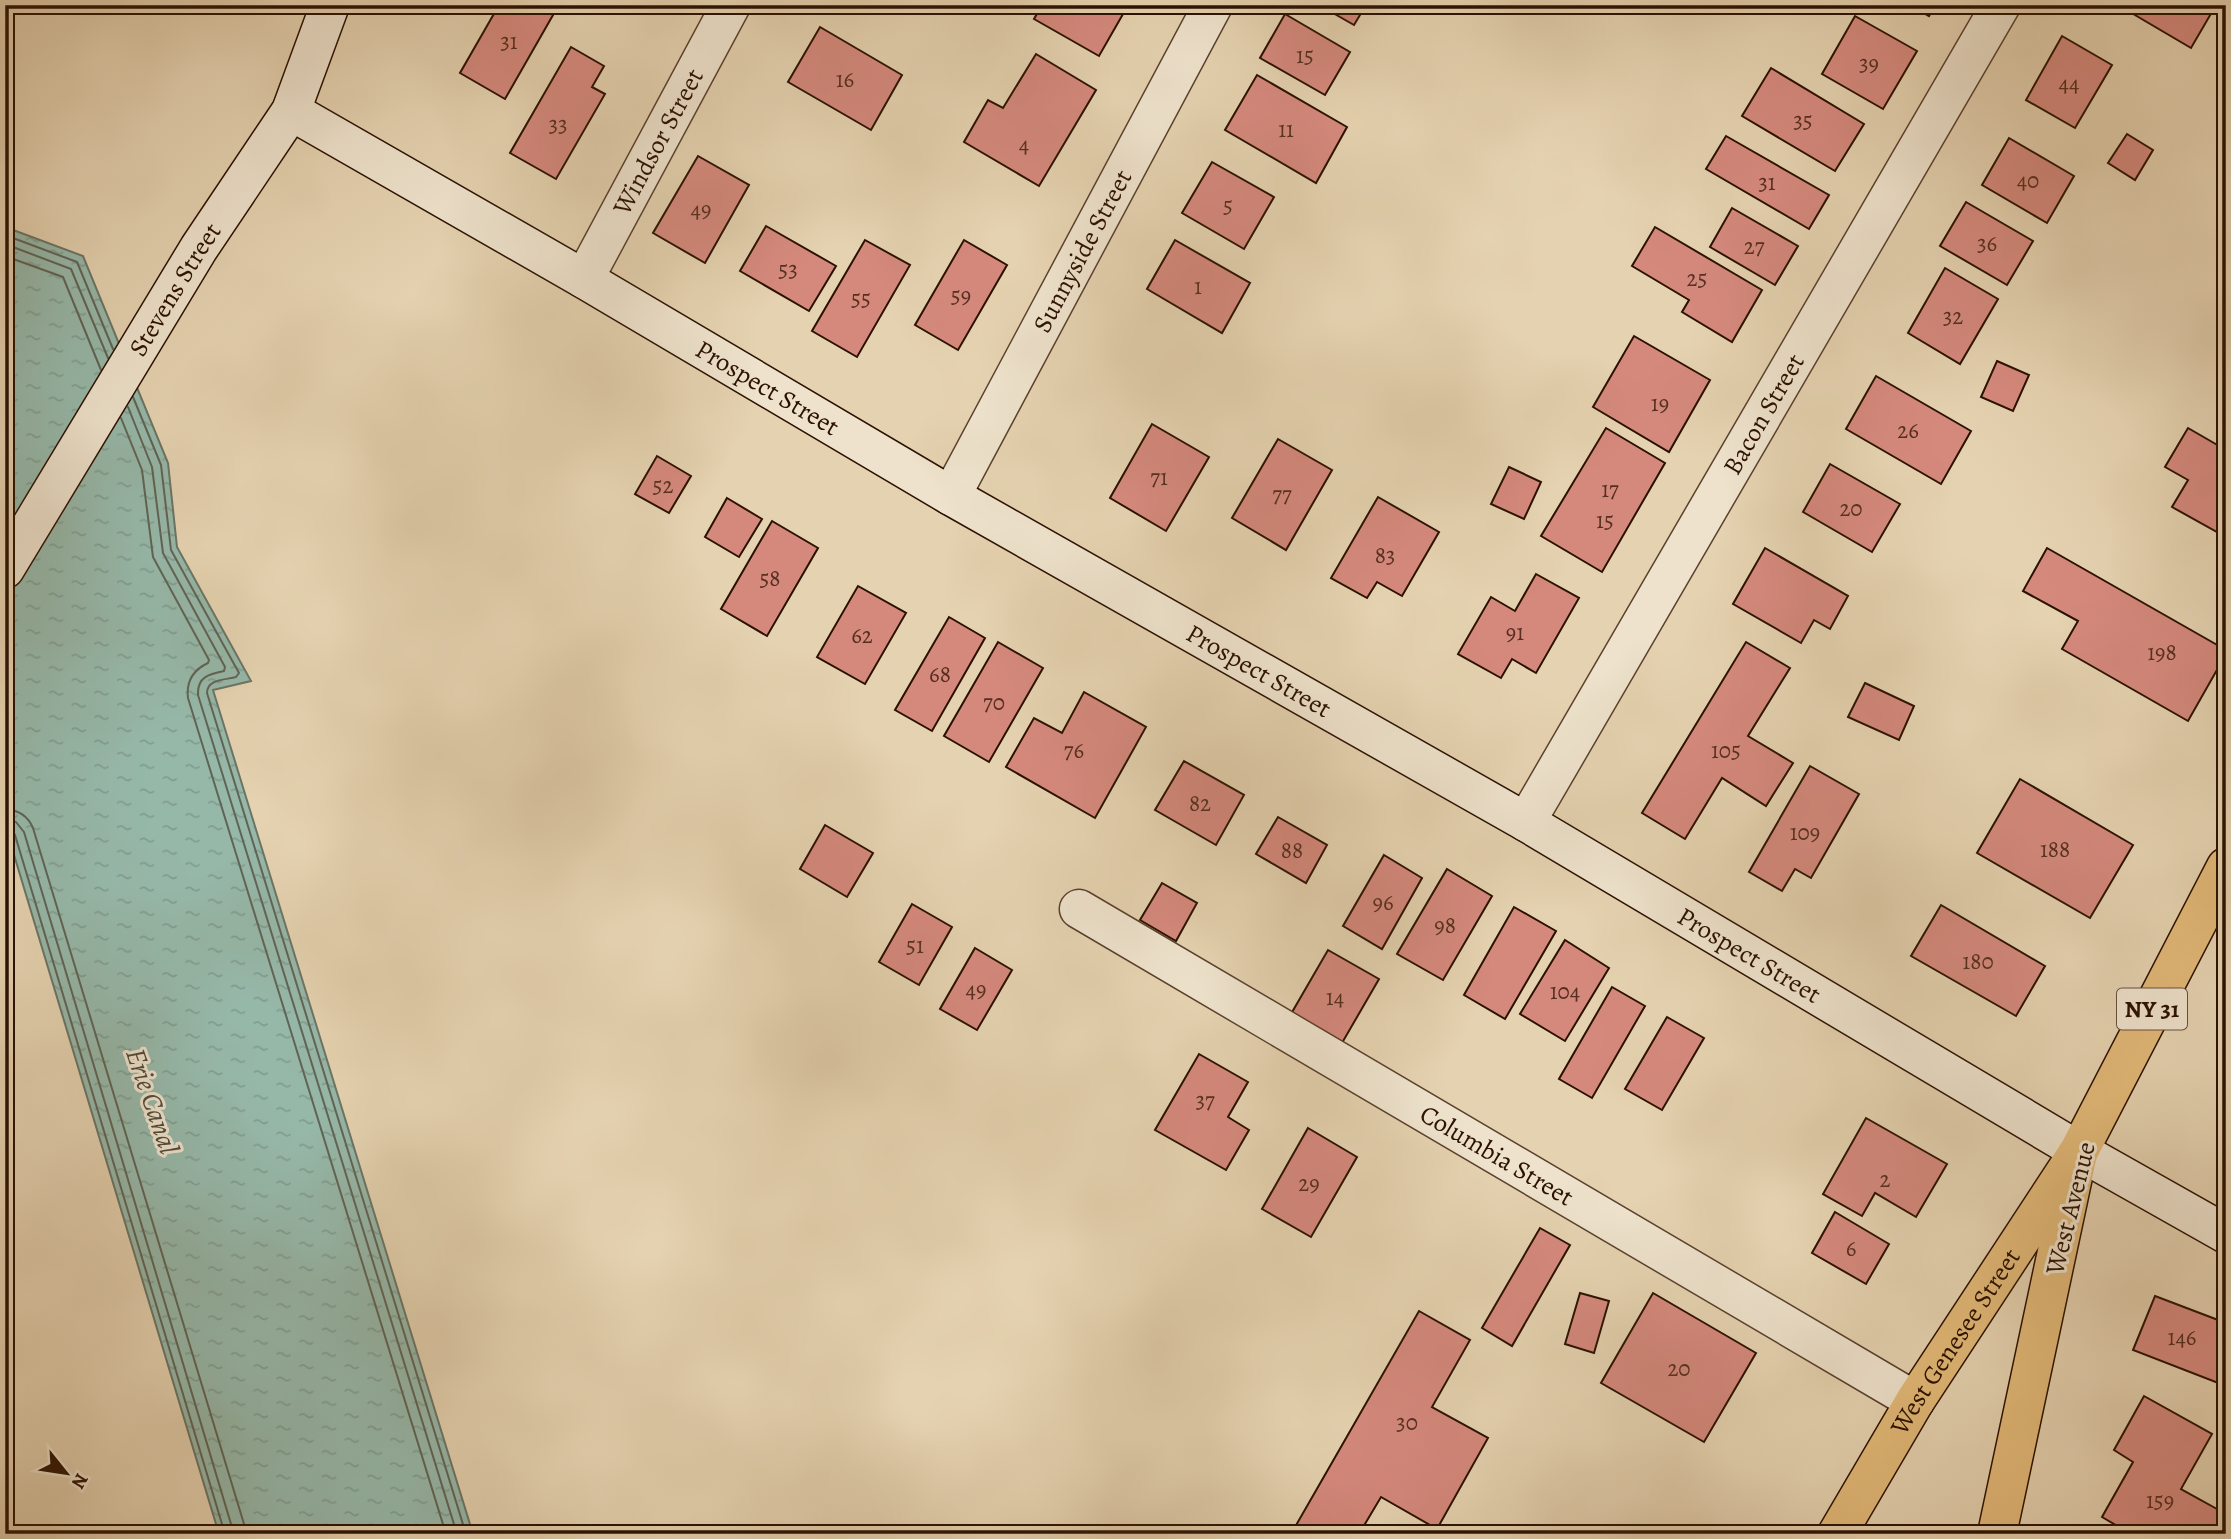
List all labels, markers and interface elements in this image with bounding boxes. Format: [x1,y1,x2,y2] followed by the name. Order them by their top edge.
[500,26,518,57] house number: 31
[1296,40,1314,71] house number: 15
[1859,48,1879,79] house number: 39
[604,62,712,222] street label: Windsor Street
[836,64,854,95] house number: 16
[2059,68,2079,99] house number: 44
[1793,105,1813,136] house number: 35
[548,109,568,140] house number: 33
[1278,114,1294,145] house number: 11
[1019,129,1029,160] house number: 4
[1024,163,1140,339] street label: Sunnyside Street
[2017,165,2039,196] house number: 40
[1758,167,1776,198] house number: 31
[1223,190,1233,221] house number: 5
[691,194,711,225] house number: 49
[121,216,229,363] street label: Stevens Street
[1977,228,1997,259] house number: 36
[1744,231,1765,262] house number: 27
[778,254,798,285] house number: 53
[1687,263,1707,294] house number: 25
[1194,271,1202,302] house number: 1
[951,280,971,311] house number: 59
[851,283,871,314] house number: 55
[1943,301,1963,332] house number: 32
[689,332,846,444] street label: Prospect Street
[1715,347,1813,481] street label: Bacon Street
[1651,388,1669,419] house number: 19
[1897,415,1919,446] house number: 26
[1150,462,1168,493] house number: 71
[653,470,673,501] house number: 52
[1601,474,1619,505] house number: 17
[1272,479,1292,510] house number: 77
[1839,493,1863,524] house number: 20
[1596,505,1614,536] house number: 15
[1375,540,1395,571] house number: 83
[759,563,781,594] house number: 58
[1180,616,1338,726] street label: Prospect Street
[1506,617,1524,648] house number: 91
[851,620,873,651] house number: 62
[2147,637,2177,668] house number: 198
[929,659,951,690] house number: 68
[983,687,1005,718] house number: 70
[1064,735,1084,766] house number: 76
[1711,735,1741,766] house number: 105
[1189,788,1211,819] house number: 82
[1790,817,1820,848] house number: 109
[2040,834,2070,865] house number: 188
[1281,835,1303,866] house number: 88
[1372,887,1394,918] house number: 96
[1671,899,1828,1012] street label: Prospect Street
[1434,910,1456,941] house number: 98
[906,930,924,961] house number: 51
[1962,946,1994,977] house number: 180
[966,974,986,1005] house number: 49
[1550,976,1580,1007] house number: 104
[1326,982,1344,1013] house number: 14
[2117,988,2187,1030] road number: NY 31
[116,1043,188,1159] water label: Erie Canal
[1195,1085,1215,1116] house number: 37
[1413,1097,1580,1214] street label: Columbia Street
[2037,1138,2104,1279] street label: West Avenue
[1880,1164,1891,1195] house number: 2
[1298,1168,1320,1199] house number: 29
[1846,1233,1856,1264] house number: 6
[1882,1241,2029,1442] street label: West Genesee Street
[2168,1322,2196,1353] house number: 146
[1667,1353,1691,1384] house number: 20
[1396,1407,1418,1438] house number: 30
[32,1438,102,1508] north arrow
[65,1469,95,1494] text: N
[2146,1485,2174,1516] house number: 159

